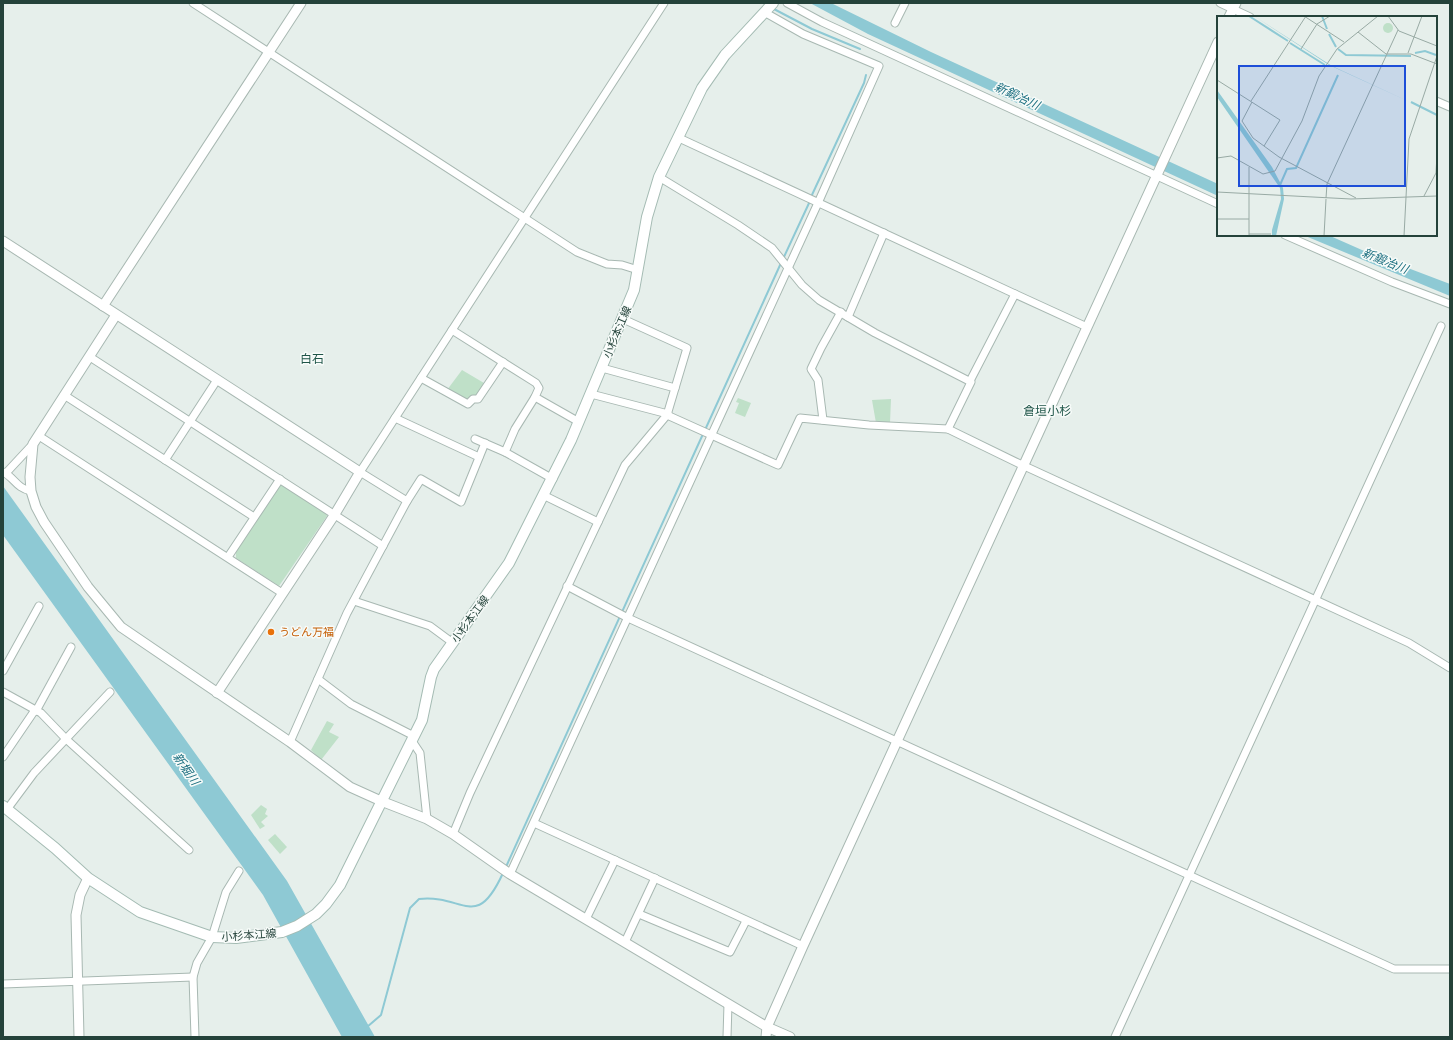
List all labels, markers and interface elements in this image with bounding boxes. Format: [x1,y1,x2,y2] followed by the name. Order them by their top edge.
[1217,16,1437,236] inset map
[992,79,1044,113] water label: 新鍛冶川
[1360,245,1412,277] water label: 新鍛冶川
[600,304,634,360] street label: 小杉本江線
[300,351,324,366] district label: 白石
[1023,403,1071,418] district label: 倉垣小杉
[448,593,492,645] street label: 小杉本江線
[279,625,334,639] place label: うどん万福
[266,627,276,637] marker: うどん万福
[170,750,204,789] water label: 新堀川
[221,926,277,944] street label: 小杉本江線

